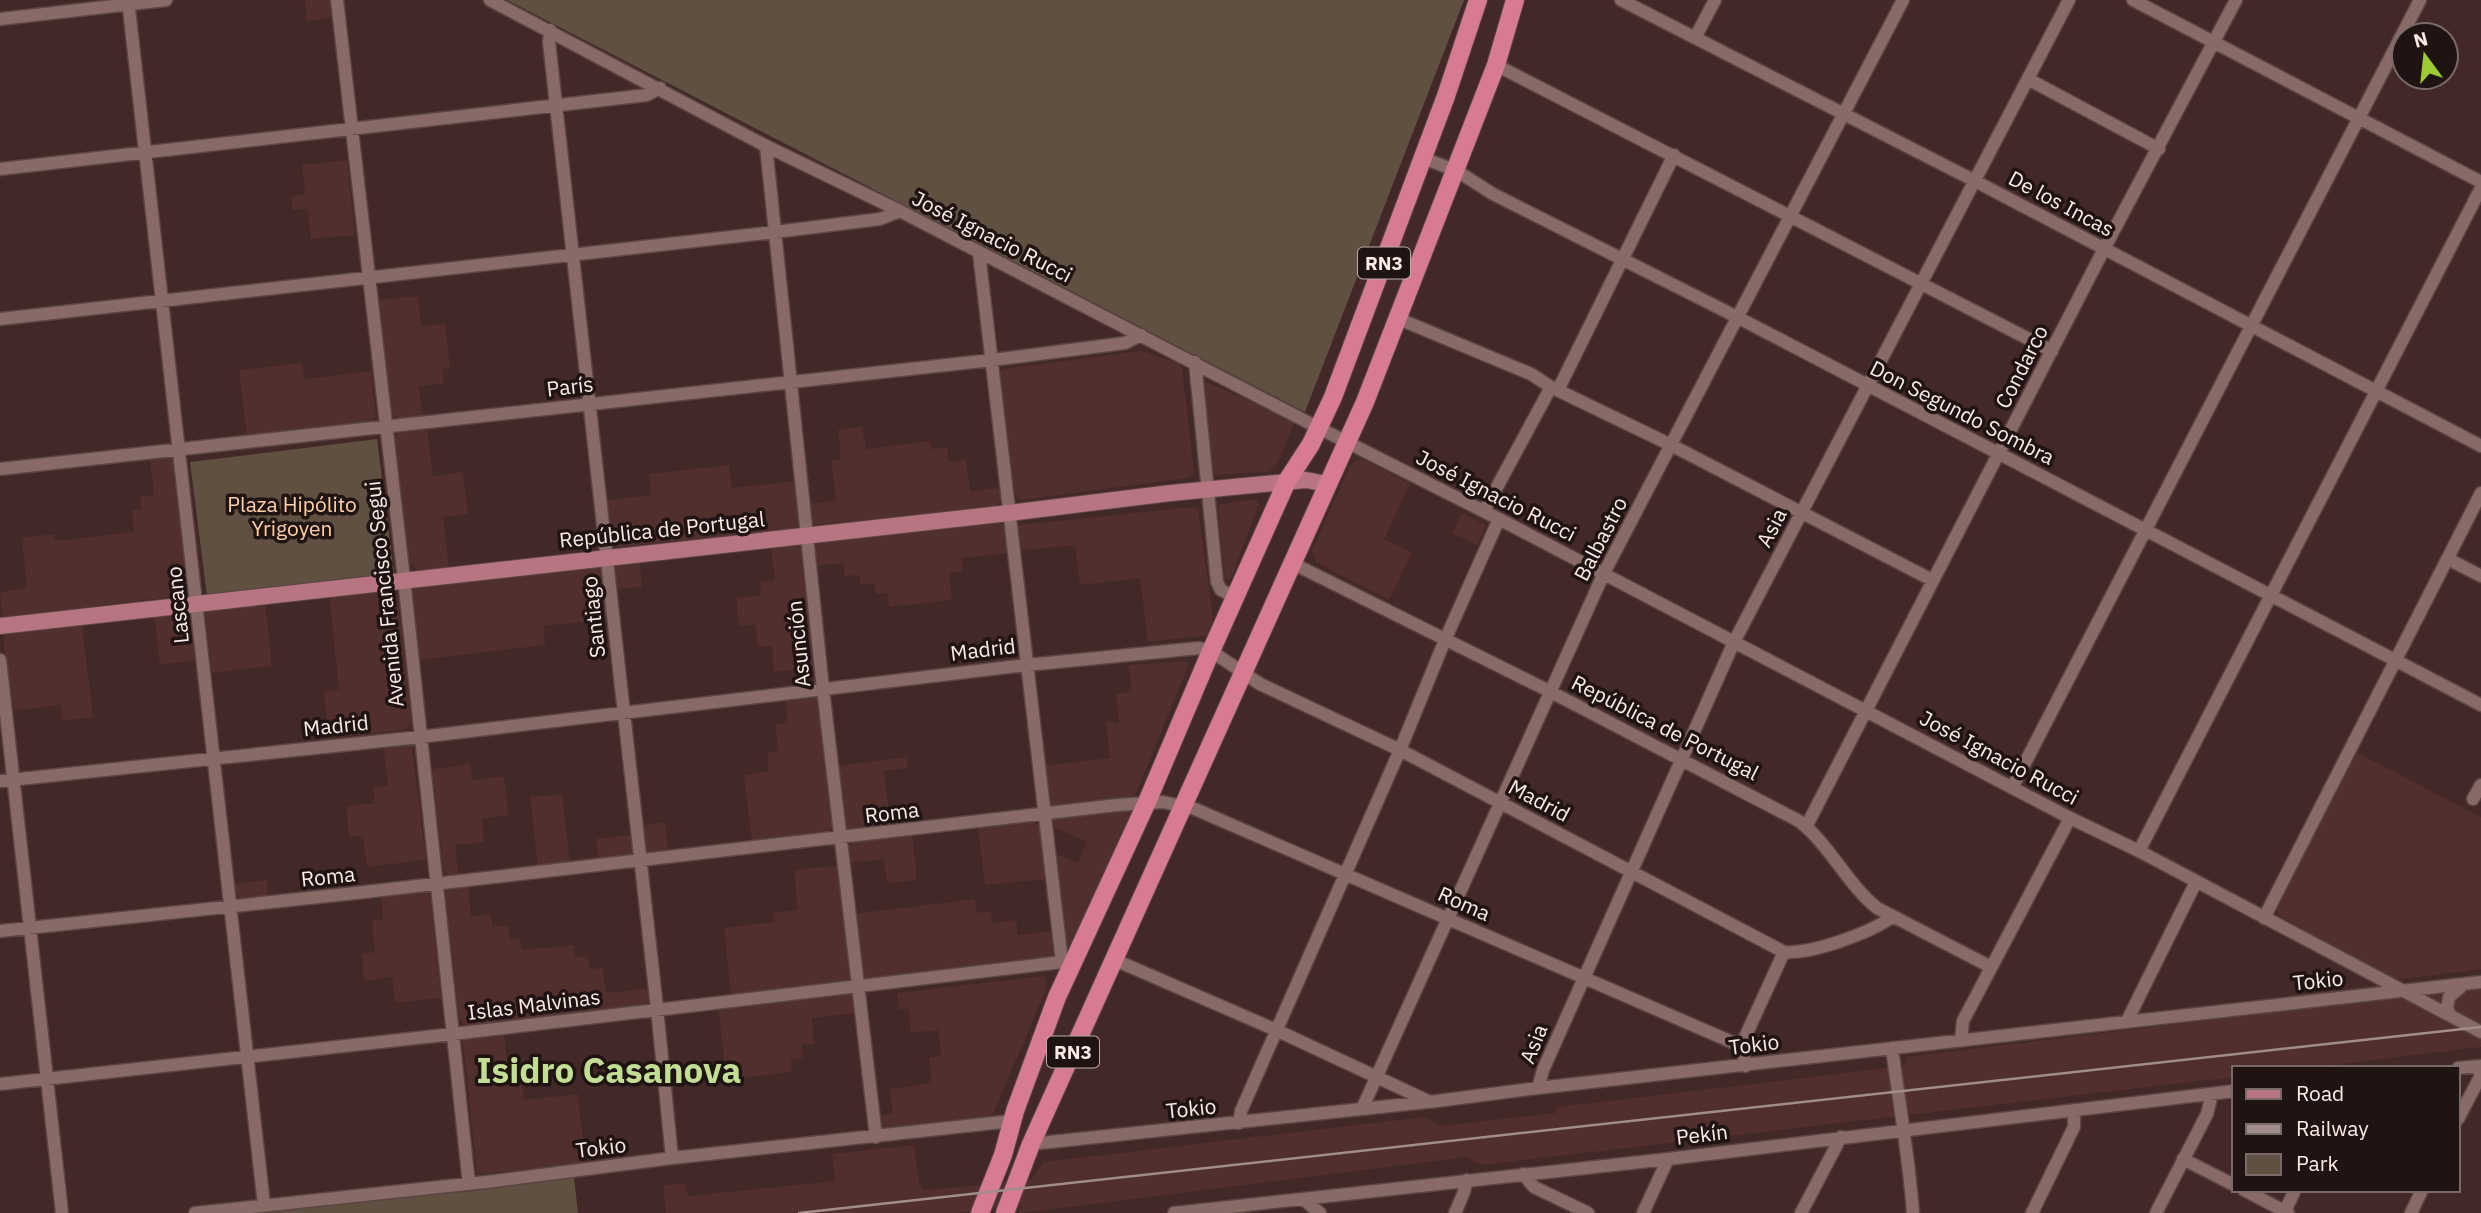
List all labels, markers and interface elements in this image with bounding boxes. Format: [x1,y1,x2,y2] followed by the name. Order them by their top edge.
[2390,21,2460,91] north arrow
[2411,26,2430,53] text: N
[2004,164,2119,243] street label: De los Incas
[908,184,1077,289] street label: José Ignacio Rucci
[1358,247,1410,278] road number: RN3
[1988,320,2054,413] street label: Condarco
[1865,353,2059,471] street label: Don Segundo Sombra
[545,369,595,403] street label: París
[1412,443,1581,548] street label: José Ignacio Rucci
[358,480,410,709] street label: Avenida Francisco Segui
[227,490,357,542] park label: Plaza Hipólito Yrigoyen
[1567,492,1633,585] street label: Balbastro
[1750,503,1793,552] street label: Asia
[558,504,766,554] street label: República de Portugal
[159,565,195,645] street label: Lascano
[575,575,611,659] street label: Santiago
[780,599,816,689] street label: Asunción
[949,631,1017,667] street label: Madrid
[1567,668,1764,787] street label: República de Portugal
[1915,703,2084,811] street label: José Ignacio Rucci
[302,708,370,742] street label: Madrid
[1504,772,1575,828] street label: Madrid
[863,795,921,829] street label: Roma
[299,859,356,893] street label: Roma
[1434,879,1495,927] street label: Roma
[2291,963,2344,997] street label: Tokio
[466,982,602,1026] street label: Islas Malvinas
[1513,1020,1554,1067] street label: Asia
[1727,1027,1781,1061] street label: Tokio
[1047,1036,1099,1068] road number: RN3
[477,1047,741,1093] district label: Isidro Casanova
[2232,1066,2460,1192] legend
[2296,1079,2344,1107] text: Road
[1164,1091,1217,1125] street label: Tokio
[2296,1114,2369,1142] text: Railway
[1674,1117,1729,1151] street label: Pekín
[574,1130,628,1164] street label: Tokio
[2296,1149,2339,1177] text: Park

